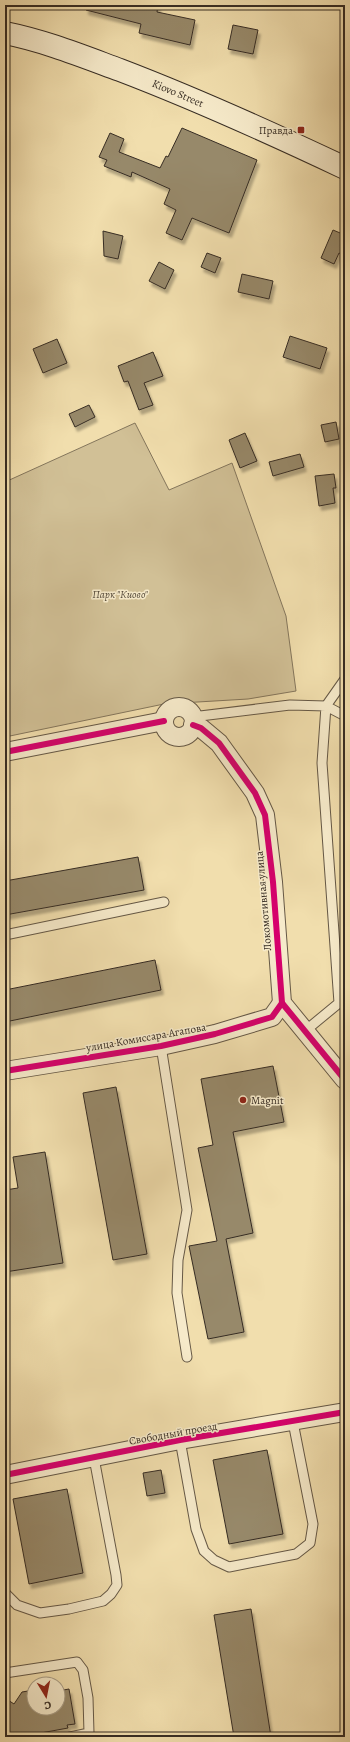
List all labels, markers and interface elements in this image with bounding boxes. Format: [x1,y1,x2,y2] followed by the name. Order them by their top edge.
[150,76,206,111] street label: Kiovo Street
[259,123,294,138] place label: Правда
[296,125,306,135] marker: Правда
[92,587,149,602] park label: Парк "Киово"
[252,850,275,951] street label: Локомотивная улица
[84,1019,208,1056] street label: улица Комиссара Агапова
[251,1093,284,1108] place label: Magnit
[238,1095,248,1105] marker: Magnit
[128,1418,219,1449] street label: Свободный проезд
[26,1676,66,1716] north arrow
[43,1697,52,1713] text: С

